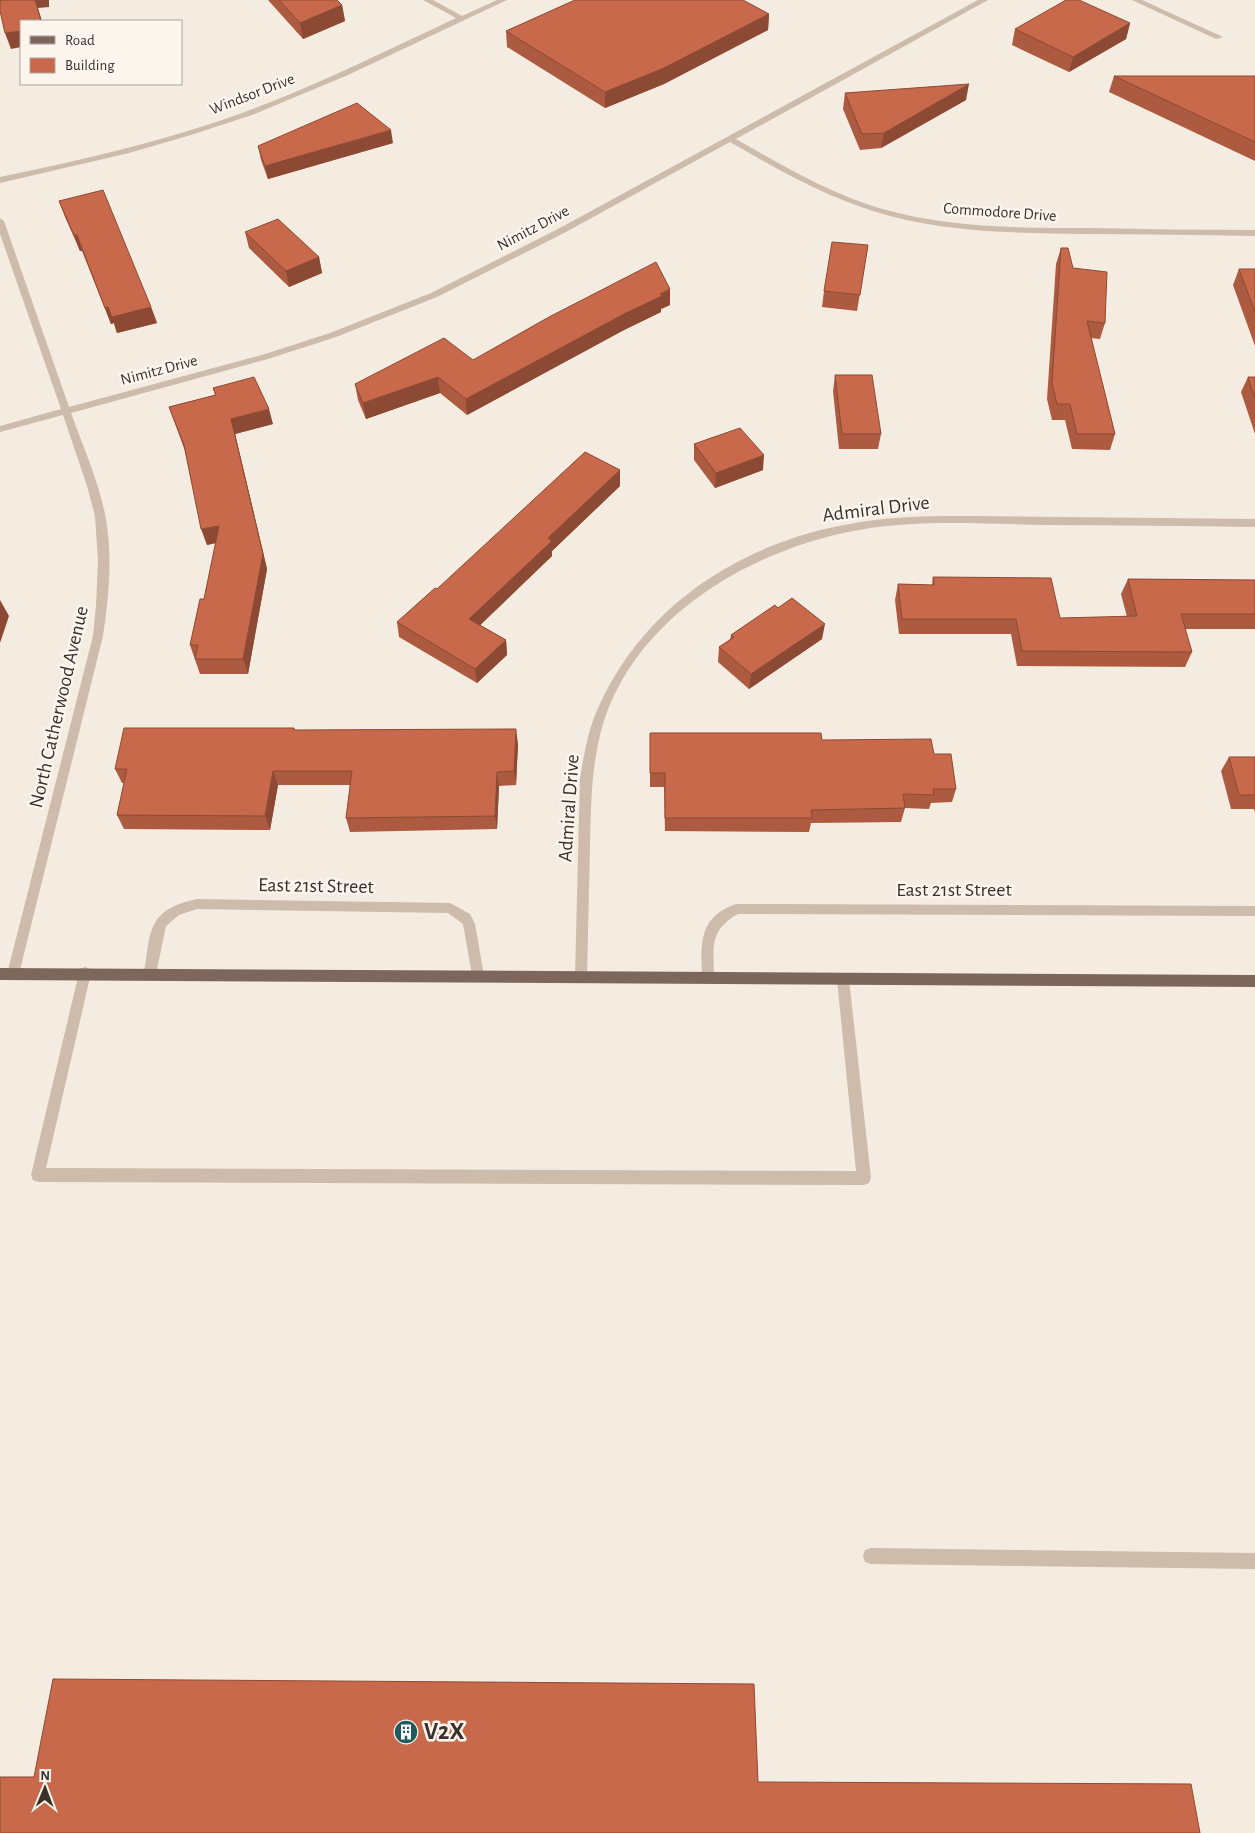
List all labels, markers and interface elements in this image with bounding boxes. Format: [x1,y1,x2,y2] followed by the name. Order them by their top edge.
[20,20,182,85] legend
[65,33,95,48] text: Road
[65,58,115,73] text: Building
[207,71,297,117] street label: Windsor Drive
[943,200,1057,224] street label: Commodore Drive
[494,202,572,254] street label: Nimitz Drive
[119,352,199,388] street label: Nimitz Drive
[821,493,931,525] street label: Admiral Drive
[26,604,92,810] street label: North Catherwood Avenue
[555,754,583,862] street label: Admiral Drive
[258,875,375,897] street label: East 21st Street
[896,880,1012,900] street label: East 21st Street
[393,1719,419,1745] building icon: V2X
[424,1720,464,1744] place label: V2X
[20,1763,70,1813] north arrow
[40,1769,50,1783] text: N

